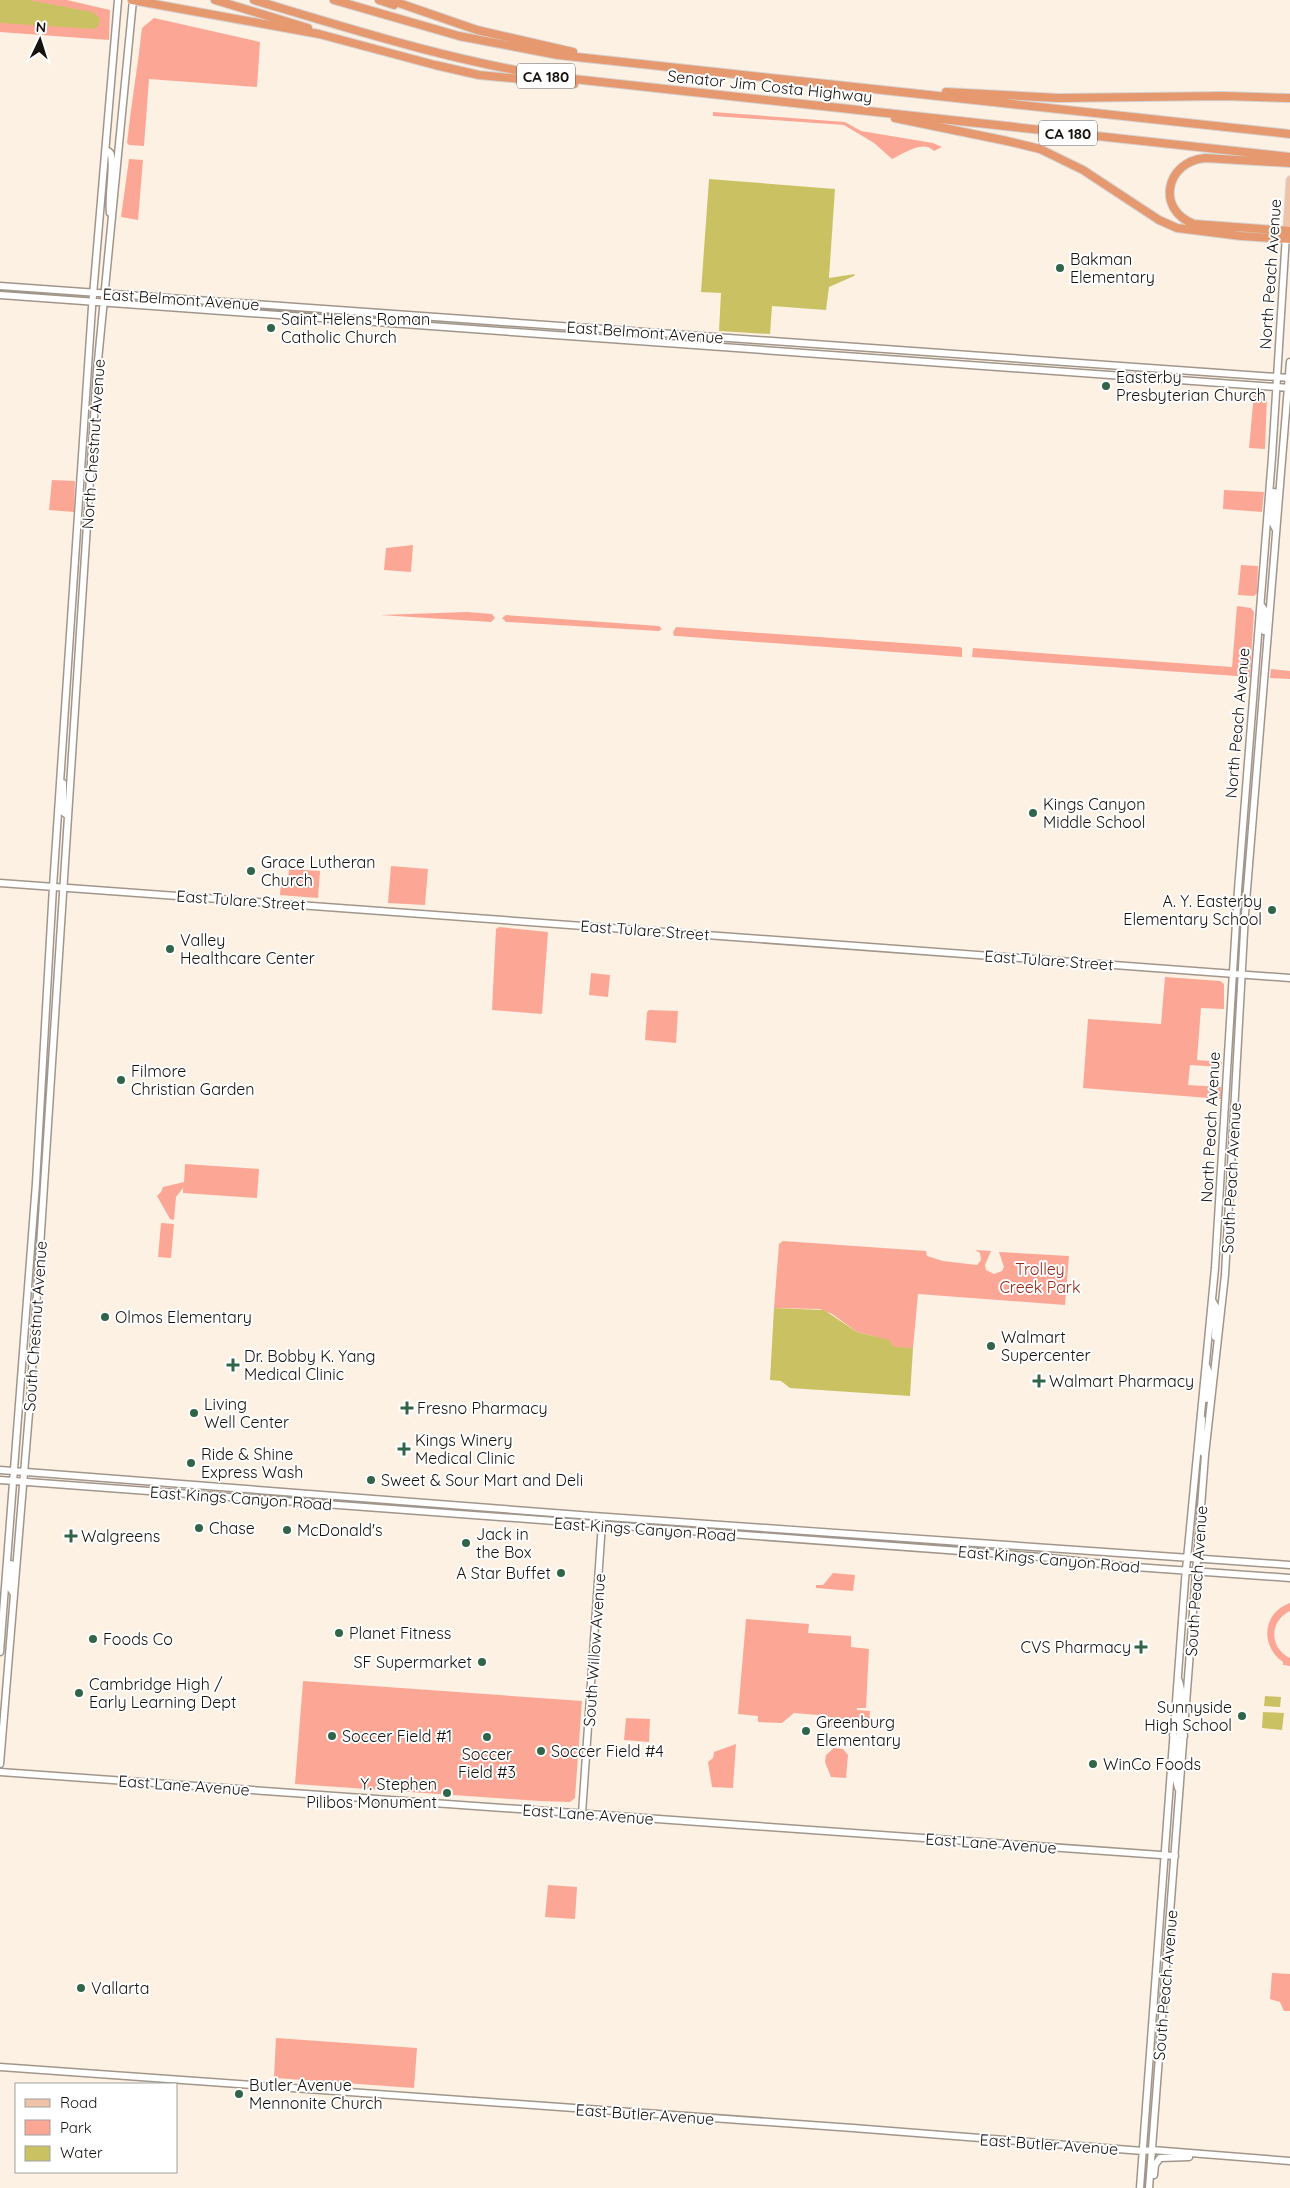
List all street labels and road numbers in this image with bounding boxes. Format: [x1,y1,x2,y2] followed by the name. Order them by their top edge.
[517,64,575,88] road number: CA 180
[666,65,874,107] street label: Senator Jim Costa Highway
[1039,120,1097,146] road number: CA 180
[1255,198,1285,350] street label: North Peach Avenue
[102,284,260,314] street label: East Belmont Avenue
[566,317,724,347] street label: East Belmont Avenue
[77,358,109,530] street label: North Chestnut Avenue
[1220,647,1254,799] street label: North Peach Avenue
[176,886,306,914] street label: East Tulare Street
[580,916,710,944] street label: East Tulare Street
[984,946,1114,974] street label: East Tulare Street
[1196,1051,1224,1203] street label: North Peach Avenue
[1217,1102,1245,1254] street label: South Peach Avenue
[19,1240,51,1412] street label: South Chestnut Avenue
[149,1482,333,1514] street label: East Kings Canyon Road
[1181,1505,1211,1657] street label: South Peach Avenue
[553,1513,737,1545] street label: East Kings Canyon Road
[957,1541,1141,1577] street label: East Kings Canyon Road
[579,1573,609,1727] street label: South Willow Avenue
[118,1770,250,1800] street label: East Lane Avenue
[522,1799,654,1829] street label: East Lane Avenue
[925,1828,1057,1858] street label: East Lane Avenue
[1148,1909,1182,2061] street label: South Peach Avenue
[575,2099,715,2129] street label: East Butler Avenue
[979,2129,1119,2159] street label: East Butler Avenue

